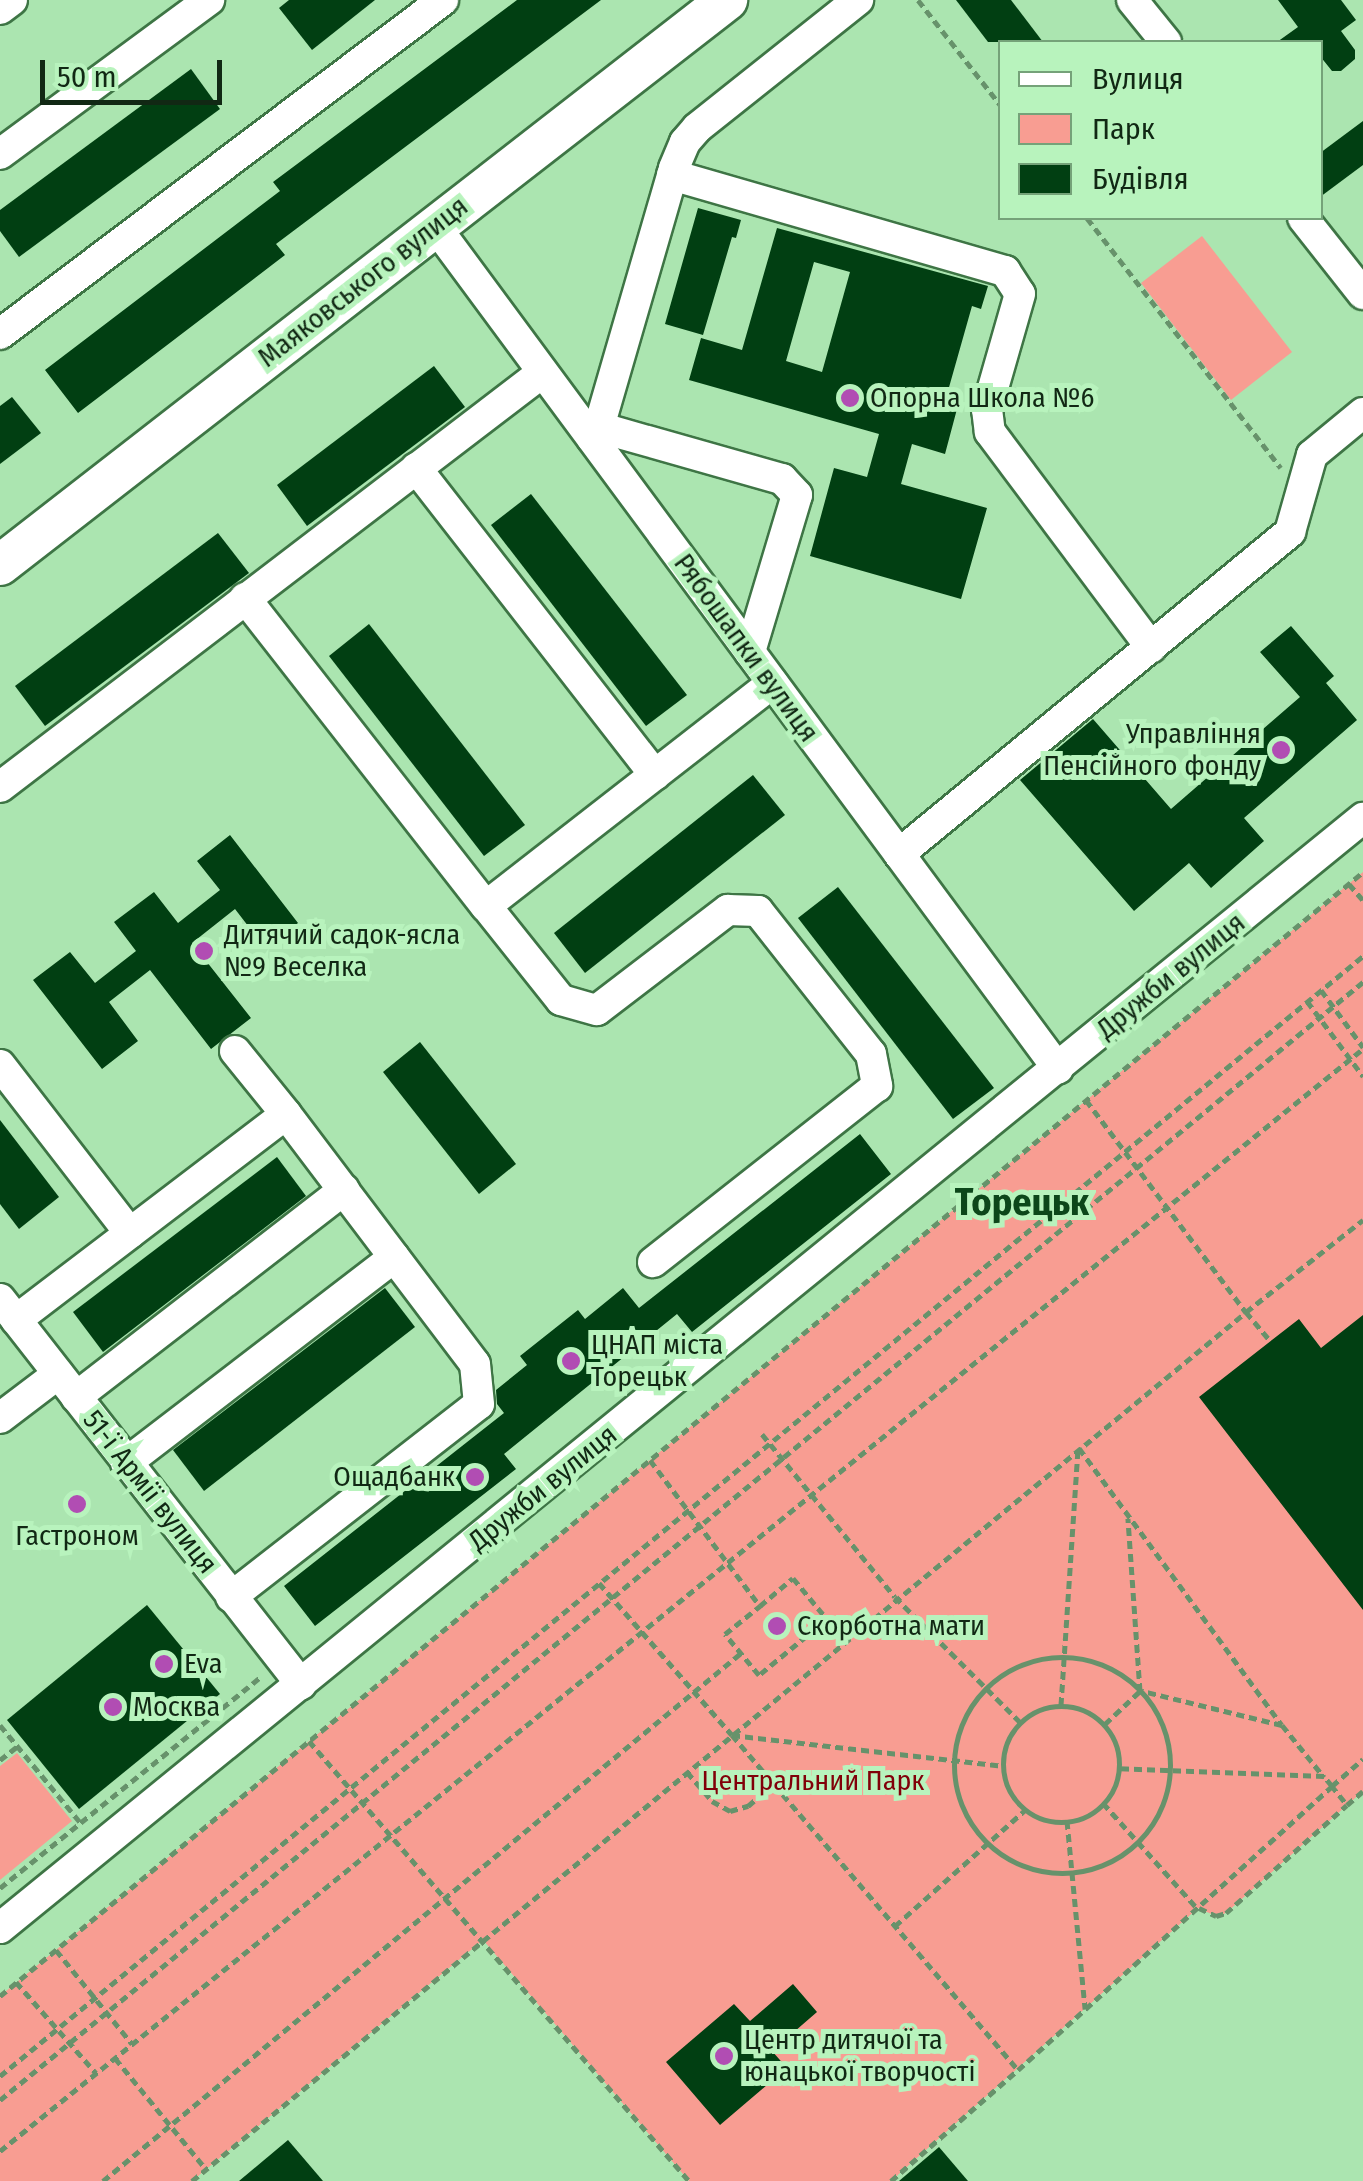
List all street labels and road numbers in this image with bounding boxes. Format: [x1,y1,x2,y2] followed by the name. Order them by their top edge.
[251,190,475,374] street label: Маяковського вулиця
[667,547,825,749] street label: Рябошапки вулиця
[1090,906,1252,1046] street label: Дружби вулиця
[76,1404,224,1580] street label: 51-ї Армії вулиця
[462,1418,624,1558] street label: Дружби вулиця

